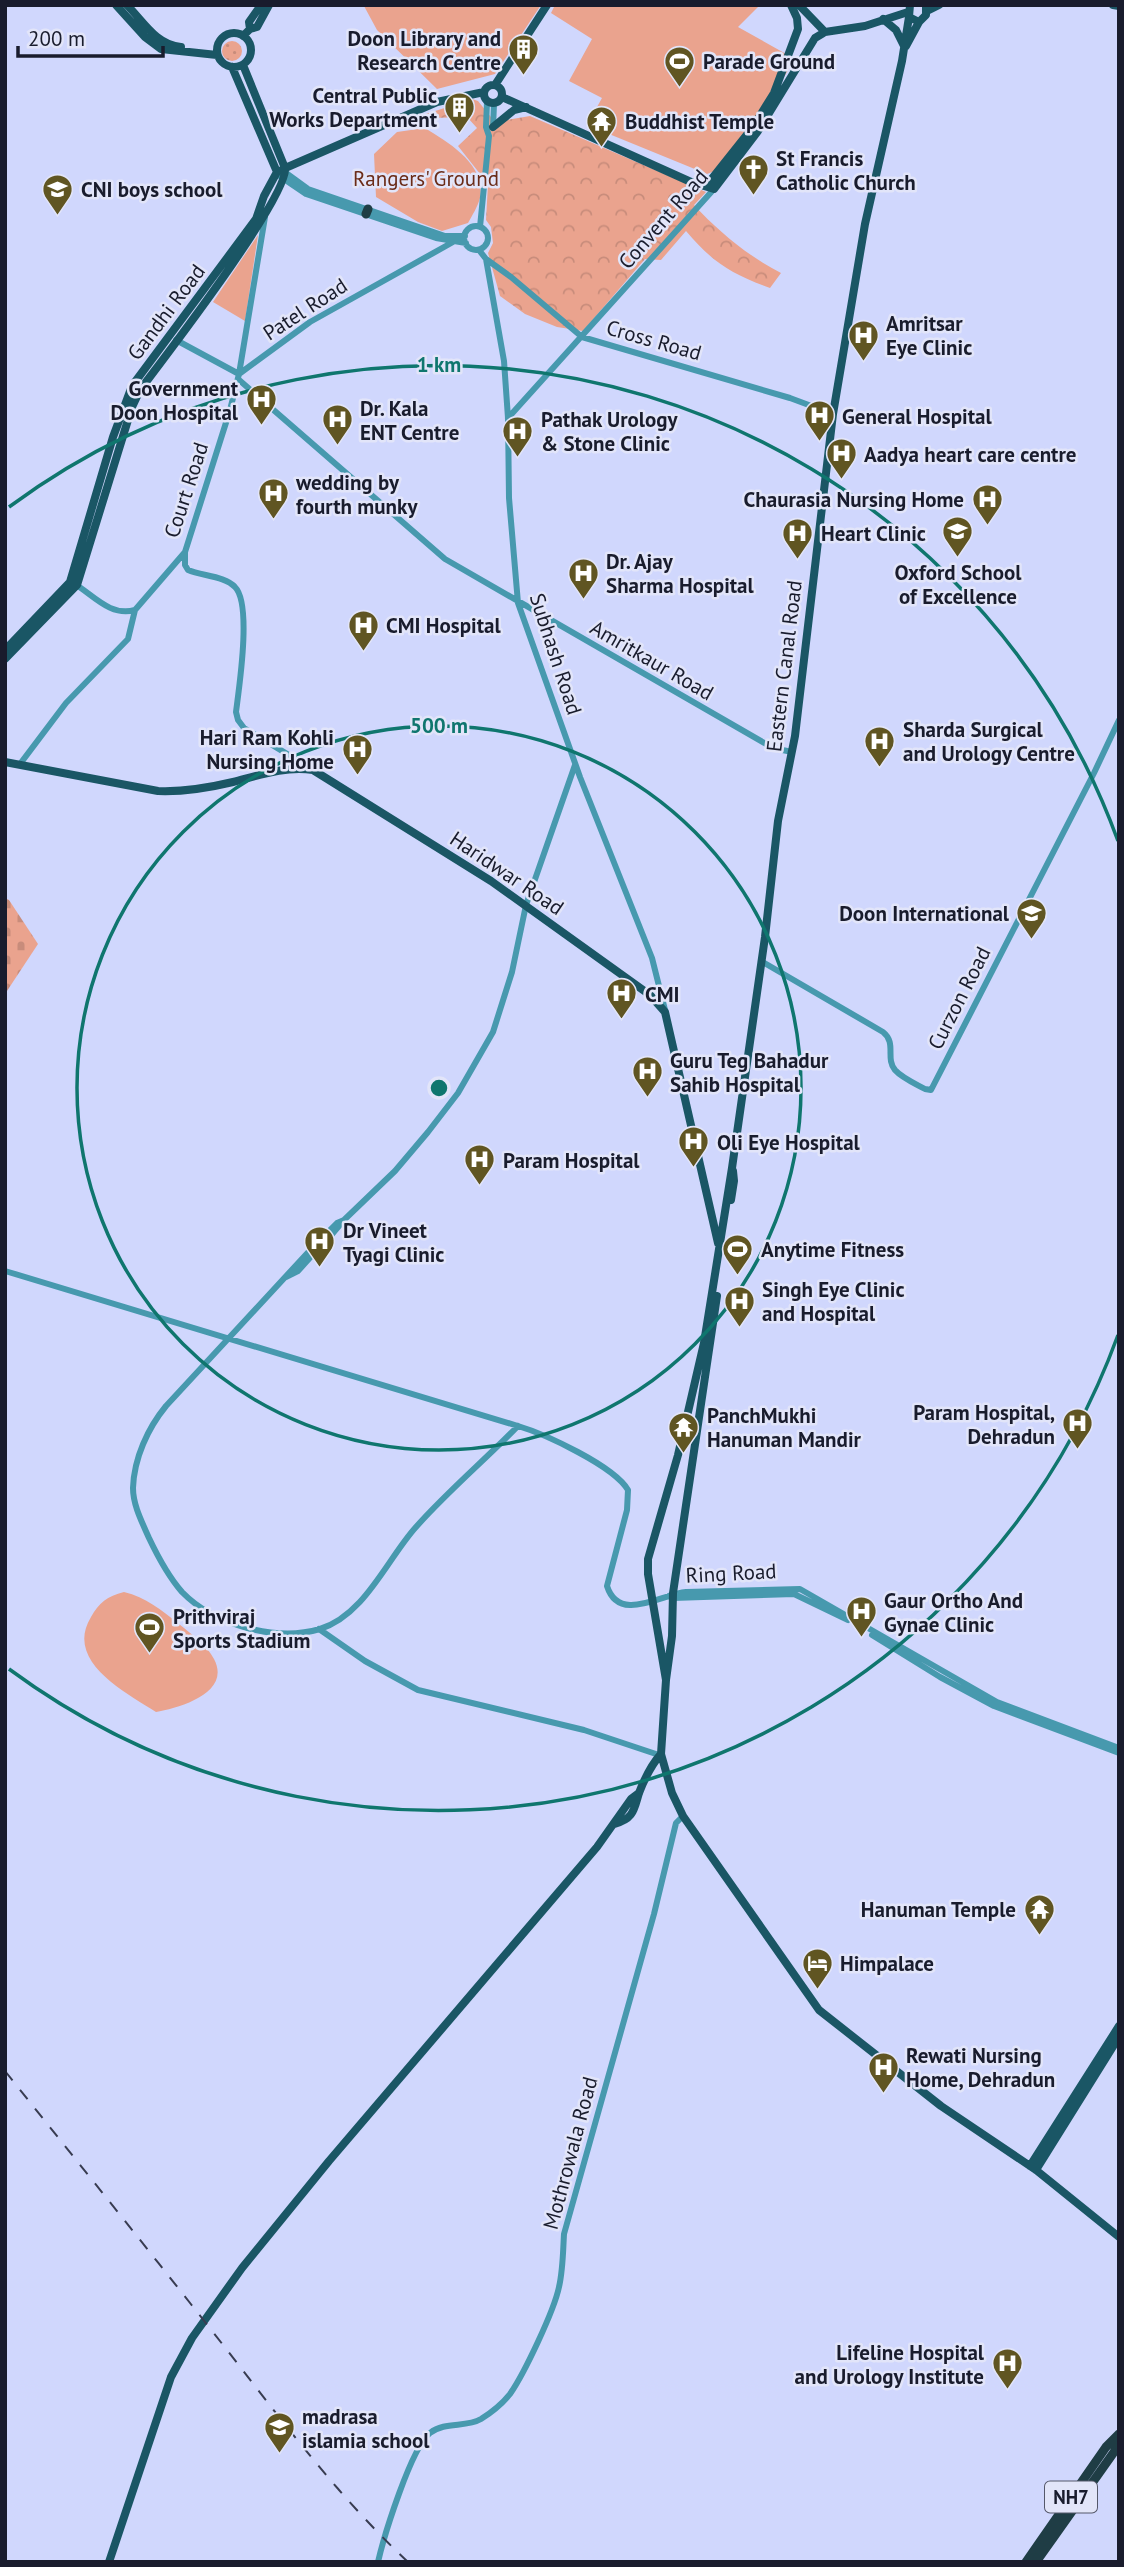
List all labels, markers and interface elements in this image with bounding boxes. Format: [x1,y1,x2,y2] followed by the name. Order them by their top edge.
[18,14,163,58] scale bar
[28,25,85,52] text: 200 m
[347,25,501,76] place label: Doon Library and Research Centre
[507,33,541,77] building icon: Doon Library and Research Centre
[663,44,697,88] sports icon: Parade Ground
[703,48,835,75] place label: Parade Ground
[269,82,438,133] place label: Central Public Works Department
[443,90,477,134] building icon: Central Public Works Department
[585,104,619,148] temple icon: Buddhist Temple
[625,108,774,135] place label: Buddhist Temple
[776,145,916,196] place label: St Francis Catholic Church
[736,153,770,197] church icon: St Francis Catholic Church
[612,164,714,274] street label: Convent Road
[353,165,499,192] park label: Rangers' Ground
[41,172,75,216] school or university icon: CNI boys school
[81,176,223,203] place label: CNI boys school
[121,259,211,365] street label: Gandhi Road
[258,272,352,346] street label: Patel Road
[886,310,972,361] place label: Amritsar Eye Clinic
[603,314,705,366] street label: Cross Road
[846,318,880,362] hospital icon: Amritsar Eye Clinic
[417,351,461,378] text: 1 km
[110,375,239,426] place label: Government Doon Hospital
[244,383,278,427] hospital icon: Government Doon Hospital
[360,395,459,446] place label: Dr. Kala ENT Centre
[802,399,836,443] hospital icon: General Hospital
[320,403,354,447] hospital icon: Dr. Kala ENT Centre
[842,403,992,430] place label: General Hospital
[541,406,679,457] place label: Pathak Urology & Stone Clinic
[501,414,535,458] hospital icon: Pathak Urology & Stone Clinic
[824,437,858,481] hospital icon: Aadya heart care centre
[158,439,214,541] street label: Court Road
[864,441,1076,468] place label: Aadya heart care centre
[295,469,419,520] place label: wedding by fourth munky
[256,477,290,521] hospital icon: wedding by fourth munky
[970,482,1004,526] hospital icon: Chaurasia Nursing Home
[744,486,964,513] place label: Chaurasia Nursing Home
[941,515,975,559] school or university icon: Oxford School of Excellence
[781,516,815,560] hospital icon: Heart Clinic
[821,520,926,547] place label: Heart Clinic
[606,548,755,599] place label: Dr. Ajay Sharma Hospital
[566,556,600,600] hospital icon: Dr. Ajay Sharma Hospital
[895,559,1022,610] place label: Oxford School of Excellence
[760,579,808,753] street label: Eastern Canal Road
[524,590,588,718] street label: Subhash Road
[346,608,380,652] hospital icon: CMI Hospital
[386,612,501,639] place label: CMI Hospital
[585,614,719,706] street label: Amritkaur Road
[410,712,468,739] text: 500 m
[903,716,1075,767] place label: Sharda Surgical and Urology Centre
[200,724,334,775] place label: Hari Ram Kohli Nursing Home
[863,724,897,768] hospital icon: Sharda Surgical and Urology Centre
[340,732,374,776] hospital icon: Hari Ram Kohli Nursing Home
[445,825,569,921] street label: Haridwar Road
[1015,896,1049,940] school or university icon: Doon International
[839,900,1010,927] place label: Doon International
[922,942,996,1054] street label: Curzon Road
[605,977,639,1021] hospital icon: CMI
[645,981,680,1008] place label: CMI
[670,1047,829,1098] place label: Guru Teg Bahadur Sahib Hospital
[630,1055,664,1099] hospital icon: Guru Teg Bahadur Sahib Hospital
[427,1076,451,1100] centre of rings
[677,1125,711,1169] hospital icon: Oli Eye Hospital
[717,1129,861,1156] place label: Oli Eye Hospital
[463,1143,497,1187] hospital icon: Param Hospital
[503,1147,640,1174] place label: Param Hospital
[343,1217,444,1268] place label: Dr Vineet Tyagi Clinic
[303,1225,337,1269] hospital icon: Dr Vineet Tyagi Clinic
[721,1232,755,1276] sports icon: Anytime Fitness
[761,1236,904,1263] place label: Anytime Fitness
[762,1276,905,1327] place label: Singh Eye Clinic and Hospital
[722,1284,756,1328] hospital icon: Singh Eye Clinic and Hospital
[913,1399,1055,1450] place label: Param Hospital, Dehradun
[707,1402,862,1453] place label: PanchMukhi Hanuman Mandir
[1061,1407,1095,1451] hospital icon: Param Hospital, Dehradun
[667,1410,701,1454] temple icon: PanchMukhi Hanuman Mandir
[685,1557,777,1589] street label: Ring Road
[884,1587,1023,1638] place label: Gaur Ortho And Gynae Clinic
[844,1595,878,1639] hospital icon: Gaur Ortho And Gynae Clinic
[173,1603,310,1654] place label: Prithviraj Sports Stadium
[133,1611,167,1655] sports icon: Prithviraj Sports Stadium
[1022,1892,1056,1936] temple icon: Hanuman Temple
[861,1896,1016,1923] place label: Hanuman Temple
[800,1946,834,1990] hotel icon: Himpalace
[840,1950,934,1977] place label: Himpalace
[906,2042,1055,2093] place label: Rewati Nursing Home, Dehradun
[866,2050,900,2094] hospital icon: Rewati Nursing Home, Dehradun
[537,2074,603,2232] street label: Mothrowala Road
[795,2339,985,2390] place label: Lifeline Hospital and Urology Institute
[990,2347,1024,2391] hospital icon: Lifeline Hospital and Urology Institute
[302,2403,430,2454] place label: madrasa islamia school
[262,2411,296,2455] school or university icon: madrasa islamia school
[1045,2482,1097,2512] road number: NH7

